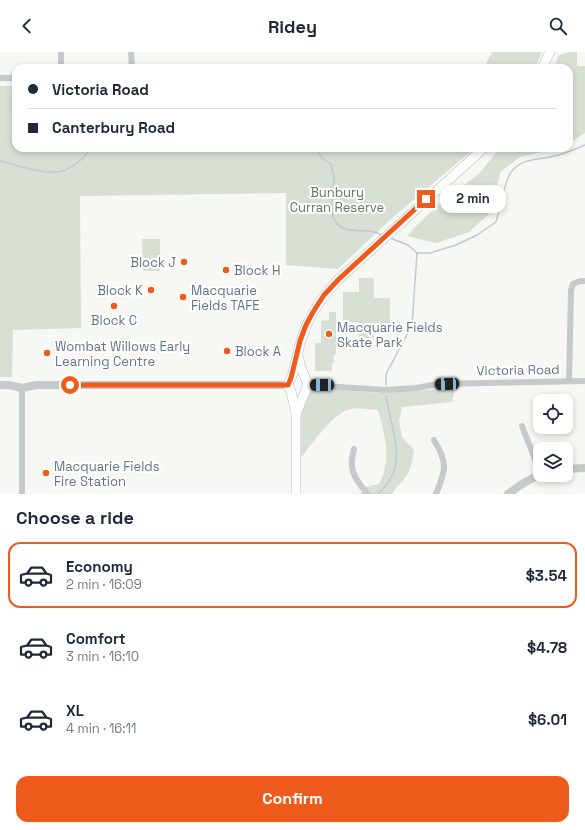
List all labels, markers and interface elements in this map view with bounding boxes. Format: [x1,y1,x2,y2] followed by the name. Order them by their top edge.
[16,15,38,37] icon: back
[268,15,317,38] text: Ridey
[547,15,569,37] icon: search
[52,80,149,99] text: Victoria Road
[52,118,175,137] text: Canterbury Road
[290,184,384,216] park label: Bunbury Curran Reserve
[440,185,506,213] callout: 2 min
[417,190,435,208] route end
[456,190,490,207] text: 2 min
[130,254,176,271] place label: Block J
[179,257,189,267] marker: Block J
[234,262,280,279] place label: Block H
[221,265,231,275] marker: Block H
[97,282,143,299] place label: Block K
[191,282,260,314] place label: Macquarie Fields TAFE
[146,285,156,295] marker: Block K
[178,292,188,302] marker: Macquarie Fields TAFE
[109,301,119,311] marker: Block C
[91,312,137,329] place label: Block C
[337,319,443,351] place label: Macquarie Fields Skate Park
[324,329,334,339] marker: Macquarie Fields Skate Park
[55,338,190,370] place label: Wombat Willows Early Learning Centre
[235,343,281,360] place label: Block A
[222,346,232,356] marker: Block A
[42,348,52,358] marker: Wombat Willows Early Learning Centre
[476,361,560,379] street label: Victoria Road
[61,376,79,394] route start
[435,378,459,390] car
[310,379,334,391] car
[533,394,573,482] map controls
[533,394,573,434] button: locate
[533,442,573,482] button: layers
[54,458,160,490] place label: Macquarie Fields Fire Station
[41,468,51,478] marker: Macquarie Fields Fire Station
[16,506,134,529] text: Choose a ride
[18,557,54,593] icon: car
[66,557,133,576] text: Economy
[526,566,567,585] text: $3.54
[66,576,142,593] text: 2 min · 16:09
[18,629,54,665] icon: car
[66,629,126,648] text: Comfort
[527,638,567,657] text: $4.78
[66,648,139,665] text: 3 min · 16:10
[18,701,54,737] icon: car
[66,701,84,720] text: XL
[528,710,567,729] text: $6.01
[66,720,136,737] text: 4 min · 16:11
[16,776,569,822] button: Confirm

